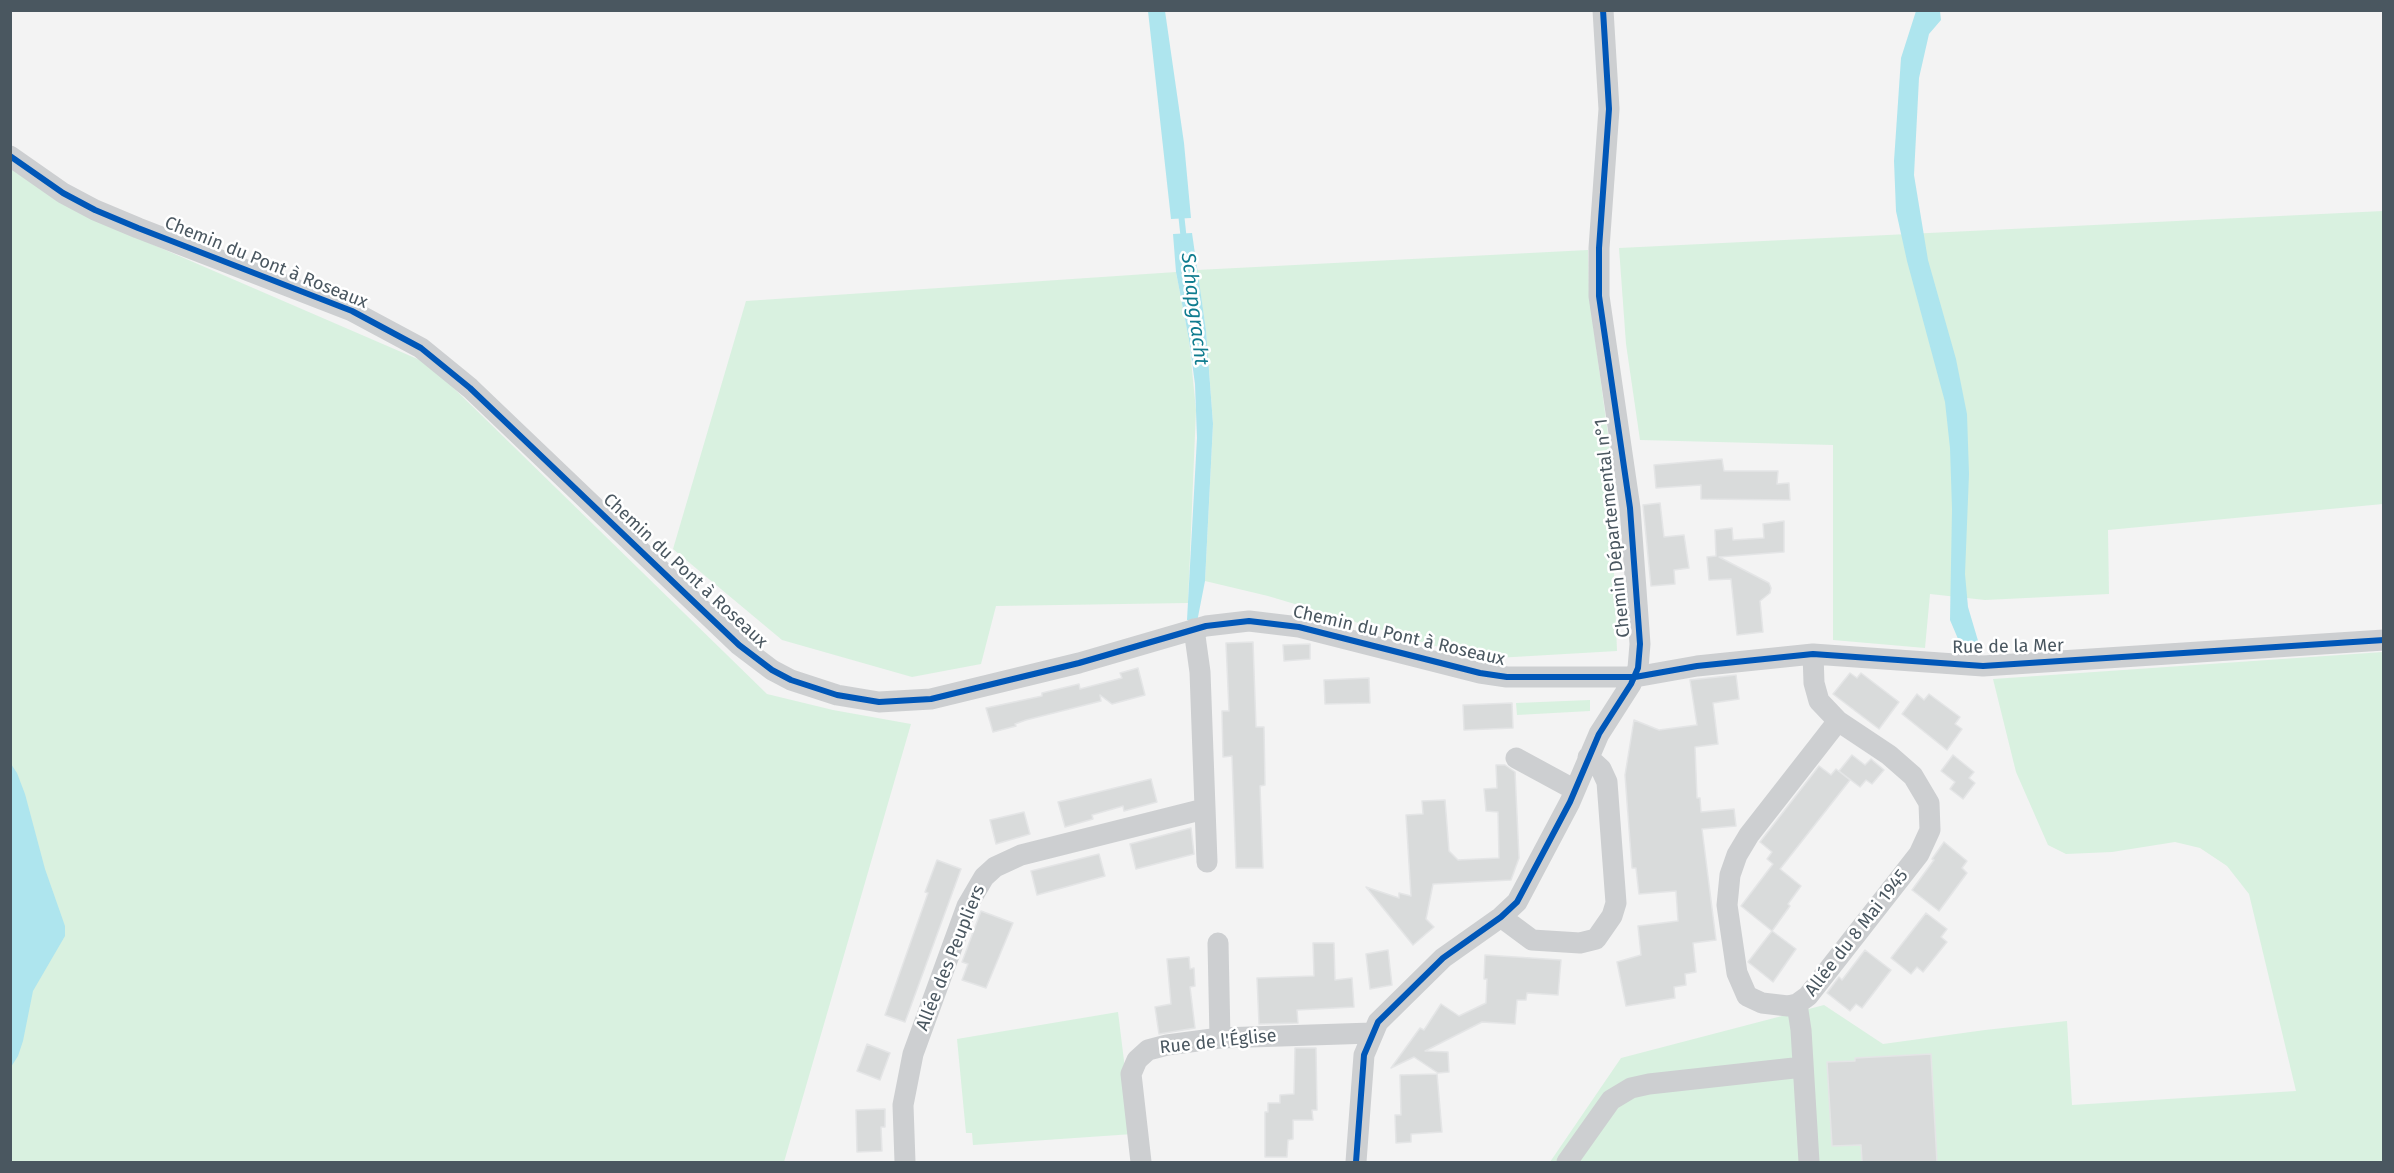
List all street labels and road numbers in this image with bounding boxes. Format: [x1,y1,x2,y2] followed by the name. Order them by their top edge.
[161,212,371,314] street label: Chemin du Pont à Roseaux
[1591,417,1635,639] street label: Chemin Départemental n°1
[598,489,772,653] street label: Chemin du Pont à Roseaux
[1291,601,1507,671] street label: Chemin du Pont à Roseaux
[1952,635,2064,659] street label: Rue de la Mer
[1801,865,1913,1001] street label: Allée du 8 Mai 1945
[912,882,990,1034] street label: Allée des Peupliers
[1158,1025,1278,1059] street label: Rue de l'Église

